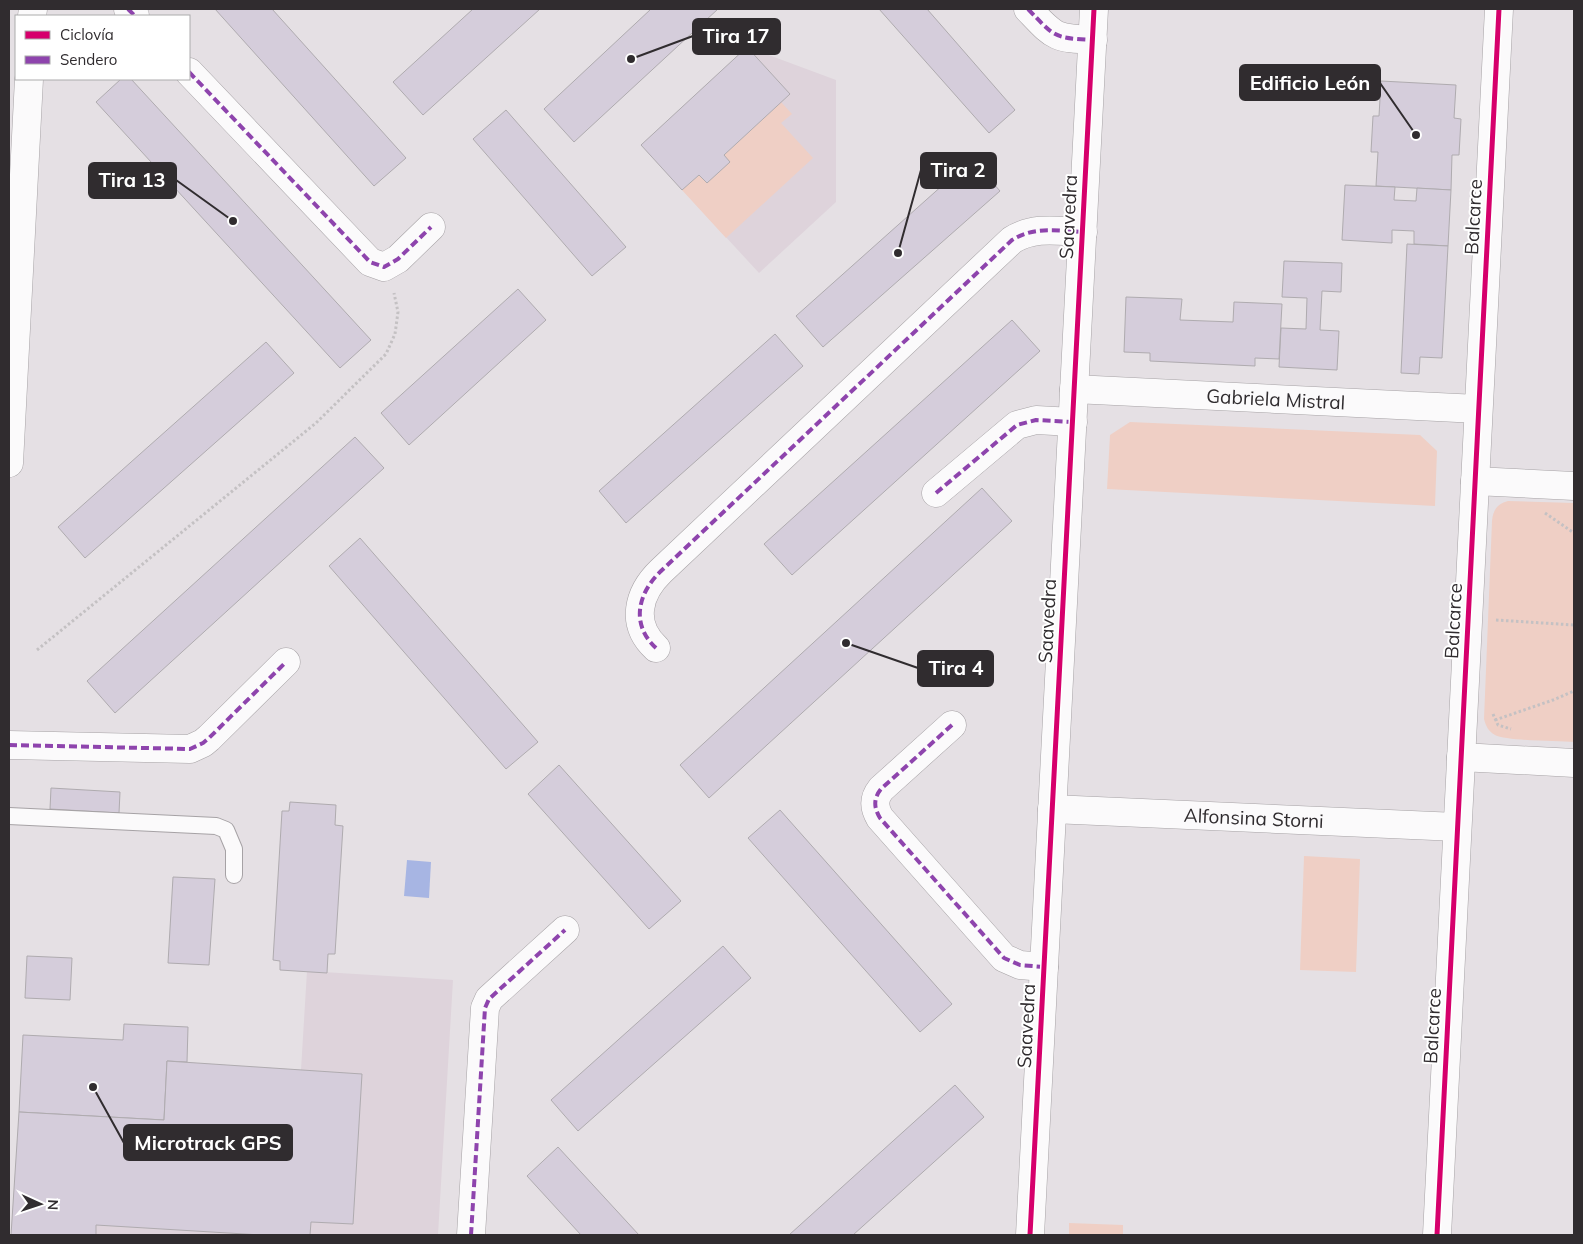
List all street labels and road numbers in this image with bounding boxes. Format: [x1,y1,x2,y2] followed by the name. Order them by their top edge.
[1054,174,1082,260] street label: Saavedra
[1459,178,1487,256] street label: Balcarce
[1206,384,1346,414] street label: Gabriela Mistral
[1033,578,1061,664] street label: Saavedra
[1439,582,1467,660] street label: Balcarce
[1183,803,1324,833] street label: Alfonsina Storni
[1012,983,1040,1069] street label: Saavedra
[1418,987,1446,1065] street label: Balcarce

